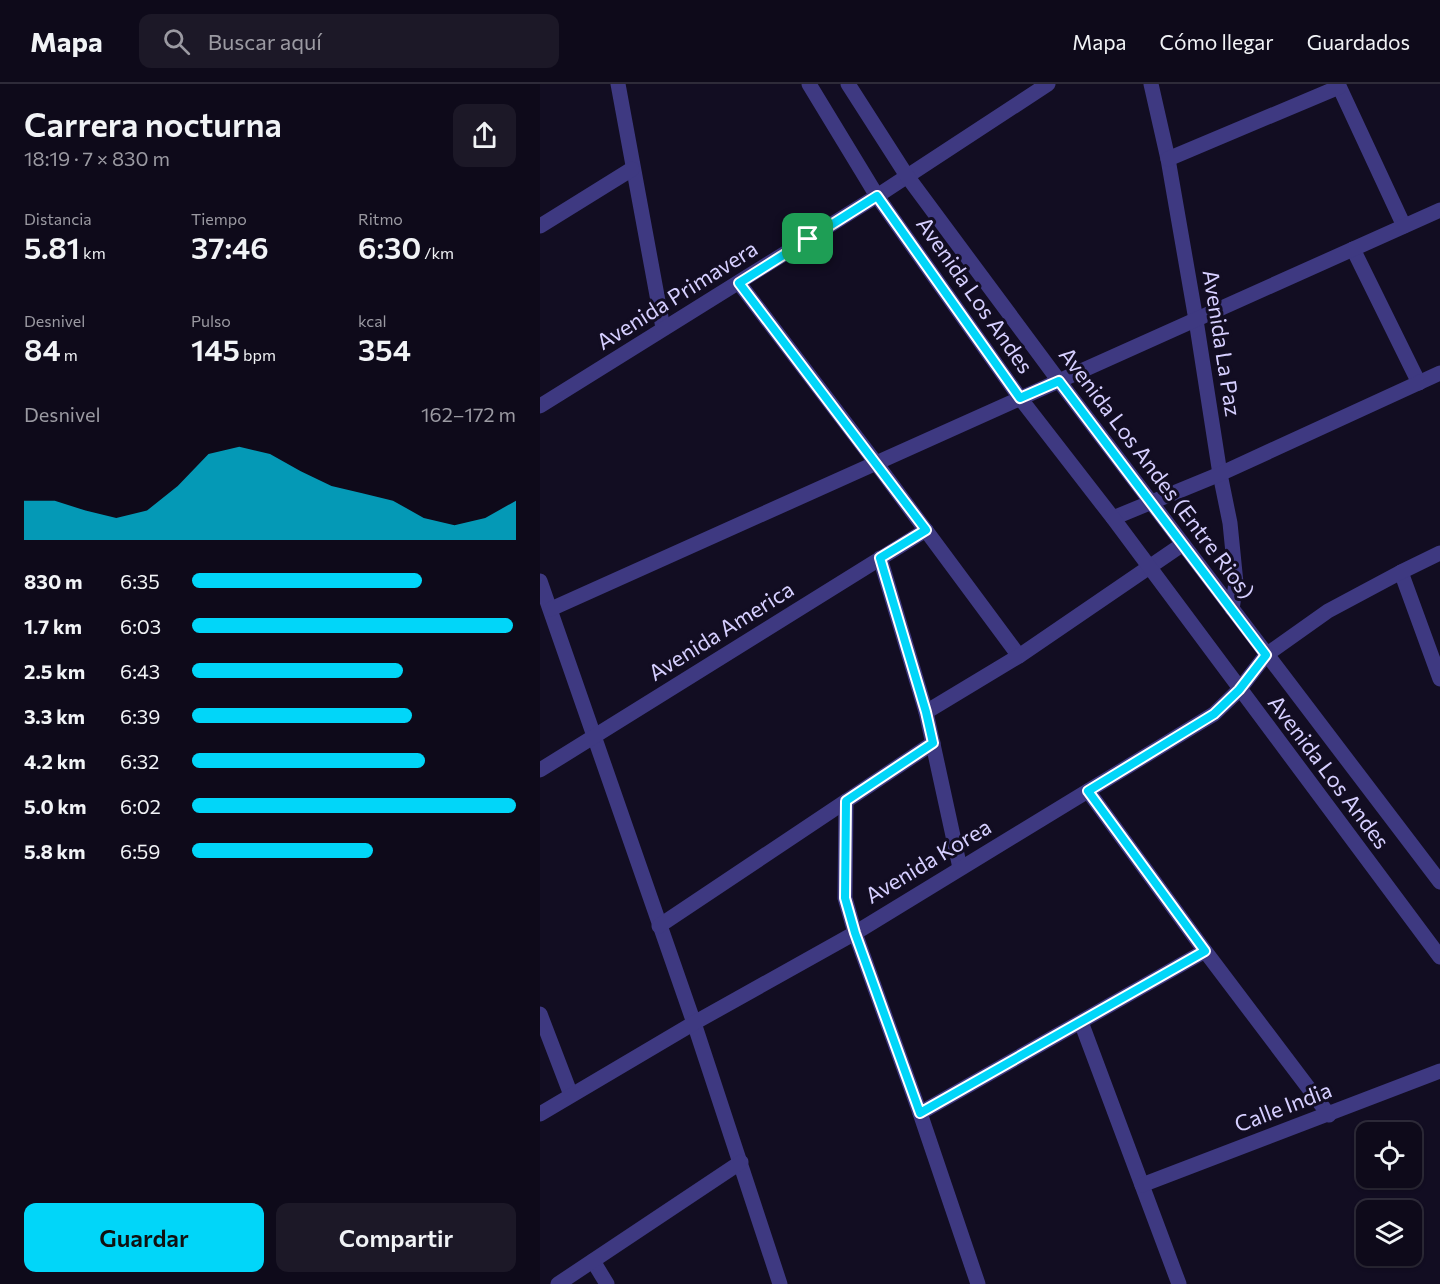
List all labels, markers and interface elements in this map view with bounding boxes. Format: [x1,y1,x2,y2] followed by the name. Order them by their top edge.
[139,14,559,68] search box
[30,24,103,58] text: Mapa
[160,25,193,58] icon: search
[208,28,322,55] text: Buscar aquí
[1072,29,1127,54] text: Mapa
[1160,29,1274,54] text: Cómo llegar
[1307,29,1410,54] text: Guardados
[24,103,282,144] text: Carrera nocturna
[453,104,516,167] button: share
[24,146,170,170] text: 18:19 · 7 × 830 m
[24,209,92,228] text: Distancia
[191,209,247,228] text: Tiempo
[358,209,403,228] text: Ritmo
[911,211,1040,378] street label: Avenida Los Andes
[782,213,833,264] pin
[791,222,824,255] icon: arrive
[24,228,80,265] text: 5.81
[191,228,269,265] text: 37:46
[358,228,421,265] text: 6:30
[591,234,762,355] street label: Avenida Primavera
[80,243,106,262] text: km
[421,243,454,262] text: /km
[1198,268,1247,418] street label: Avenida La Paz
[24,311,85,330] text: Desnivel
[191,311,231,330] text: Pulso
[358,311,387,330] text: kcal
[24,330,61,367] text: 84
[191,330,240,367] text: 145
[358,330,411,367] text: 354
[1054,341,1261,604] street label: Avenida Los Andes (Entre Rios)
[61,345,78,364] text: m
[240,345,276,364] text: bpm
[24,402,101,426] text: Desnivel
[421,402,516,426] text: 162–172 m
[24,569,82,593] text: 830 m
[120,569,160,593] text: 6:35
[643,575,798,686] street label: Avenida America
[24,614,82,638] text: 1.7 km
[120,614,161,638] text: 6:03
[24,659,85,683] text: 2.5 km
[120,659,160,683] text: 6:43
[1263,690,1396,854] street label: Avenida Los Andes
[24,704,85,728] text: 3.3 km
[120,704,160,728] text: 6:39
[24,749,86,773] text: 4.2 km
[120,749,159,773] text: 6:32
[24,794,86,818] text: 5.0 km
[120,794,161,818] text: 6:02
[860,812,996,909] street label: Avenida Korea
[24,839,86,863] text: 5.8 km
[120,839,161,863] text: 6:59
[1230,1076,1335,1137] street label: Calle India
[1356,1122,1422,1266] map controls
[1356,1122,1422,1188] button: locate
[1356,1200,1422,1266] button: layers
[24,1203,264,1272] button: Guardar
[276,1203,516,1272] button: Compartir

